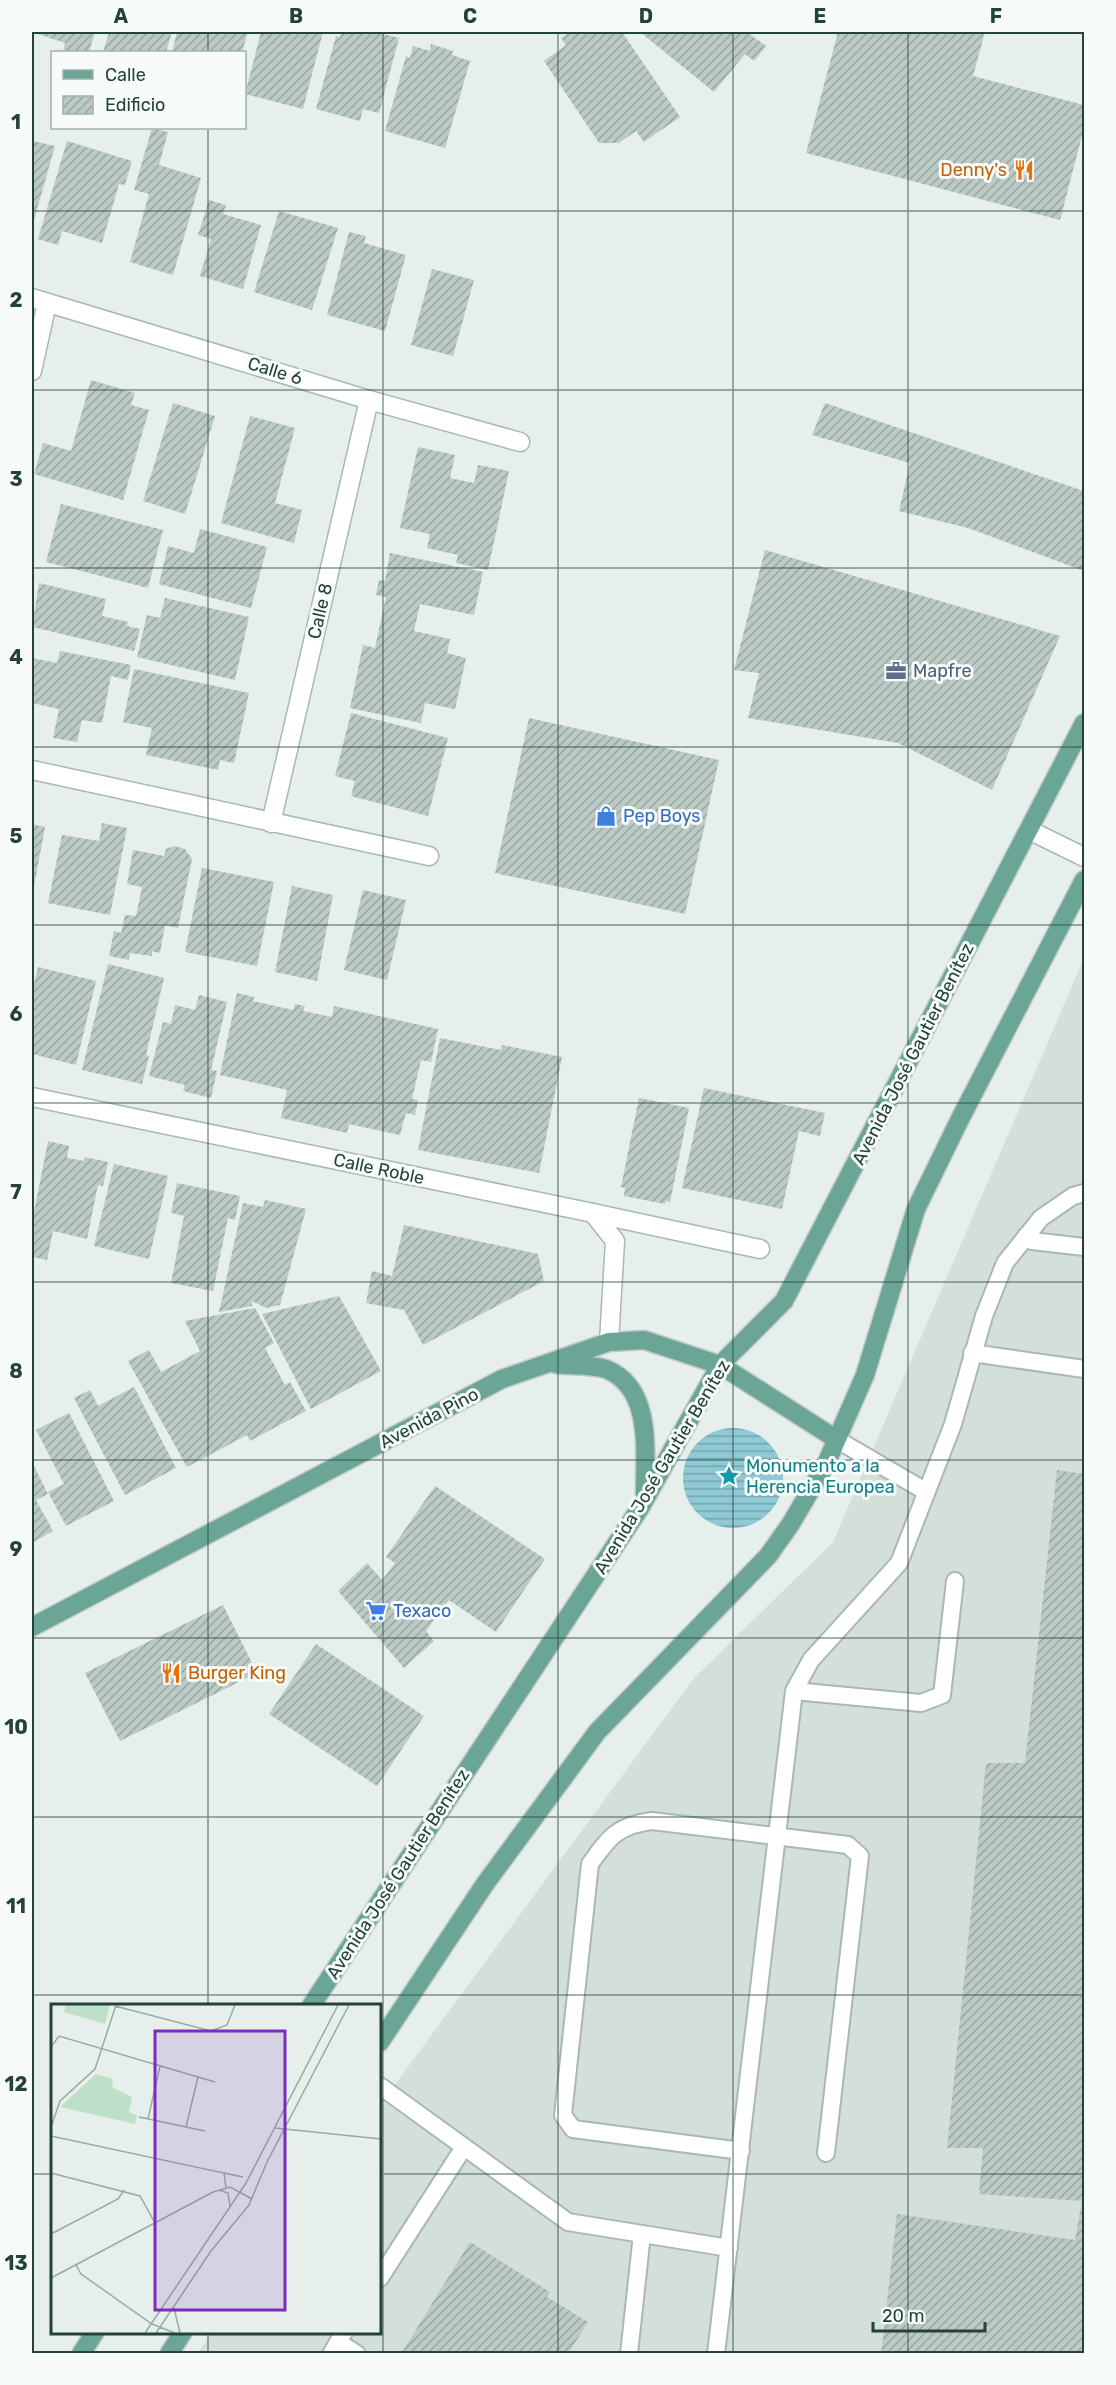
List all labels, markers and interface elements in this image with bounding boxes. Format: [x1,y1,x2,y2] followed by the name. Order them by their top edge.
[114,4,129,28] text: A
[289,4,303,28] text: B
[463,4,477,28] text: C
[639,4,653,28] text: D
[814,4,826,28] text: E
[990,4,1002,28] text: F
[51,51,246,129] legend
[105,64,146,86] text: Calle
[105,94,165,116] text: Edificio
[11,110,21,134] text: 1
[1012,158,1036,182] restaurant icon: Denny's
[940,159,1007,181] place label: Denny's
[10,288,23,312] text: 2
[245,352,305,390] street label: Calle 6
[9,467,23,491] text: 3
[303,581,337,641] street label: Calle 8
[9,645,23,669] text: 4
[884,659,908,683] office icon: Mapfre
[913,660,972,682] place label: Mapfre
[594,804,618,828] shop icon: Pep Boys
[623,805,700,827] place label: Pep Boys
[10,824,23,848] text: 5
[847,939,979,1169] street label: Avenida José Gautier Benítez
[9,1002,23,1026] text: 6
[332,1149,426,1189] street label: Calle Roble
[10,1180,22,1204] text: 7
[589,1356,735,1578] street label: Avenida José Gautier Benítez
[9,1359,23,1383] text: 8
[376,1383,482,1453] street label: Avenida Pino
[746,1455,895,1498] place label: Monumento a la Herencia Europea
[717,1464,741,1488] place icon: Monumento a la Herencia Europea
[10,1537,23,1561] text: 9
[364,1599,388,1623] supermarket icon: Texaco
[393,1600,451,1622] place label: Texaco
[159,1661,183,1685] restaurant icon: Burger King
[188,1662,286,1684] place label: Burger King
[4,1715,28,1739] text: 10
[322,1765,474,1983] street label: Avenida José Gautier Benítez
[6,1894,26,1918] text: 11
[51,2004,381,2334] inset map
[5,2072,27,2096] text: 12
[4,2251,28,2275] text: 13
[873,2295,986,2333] scale bar
[882,2305,924,2327] text: 20 m

